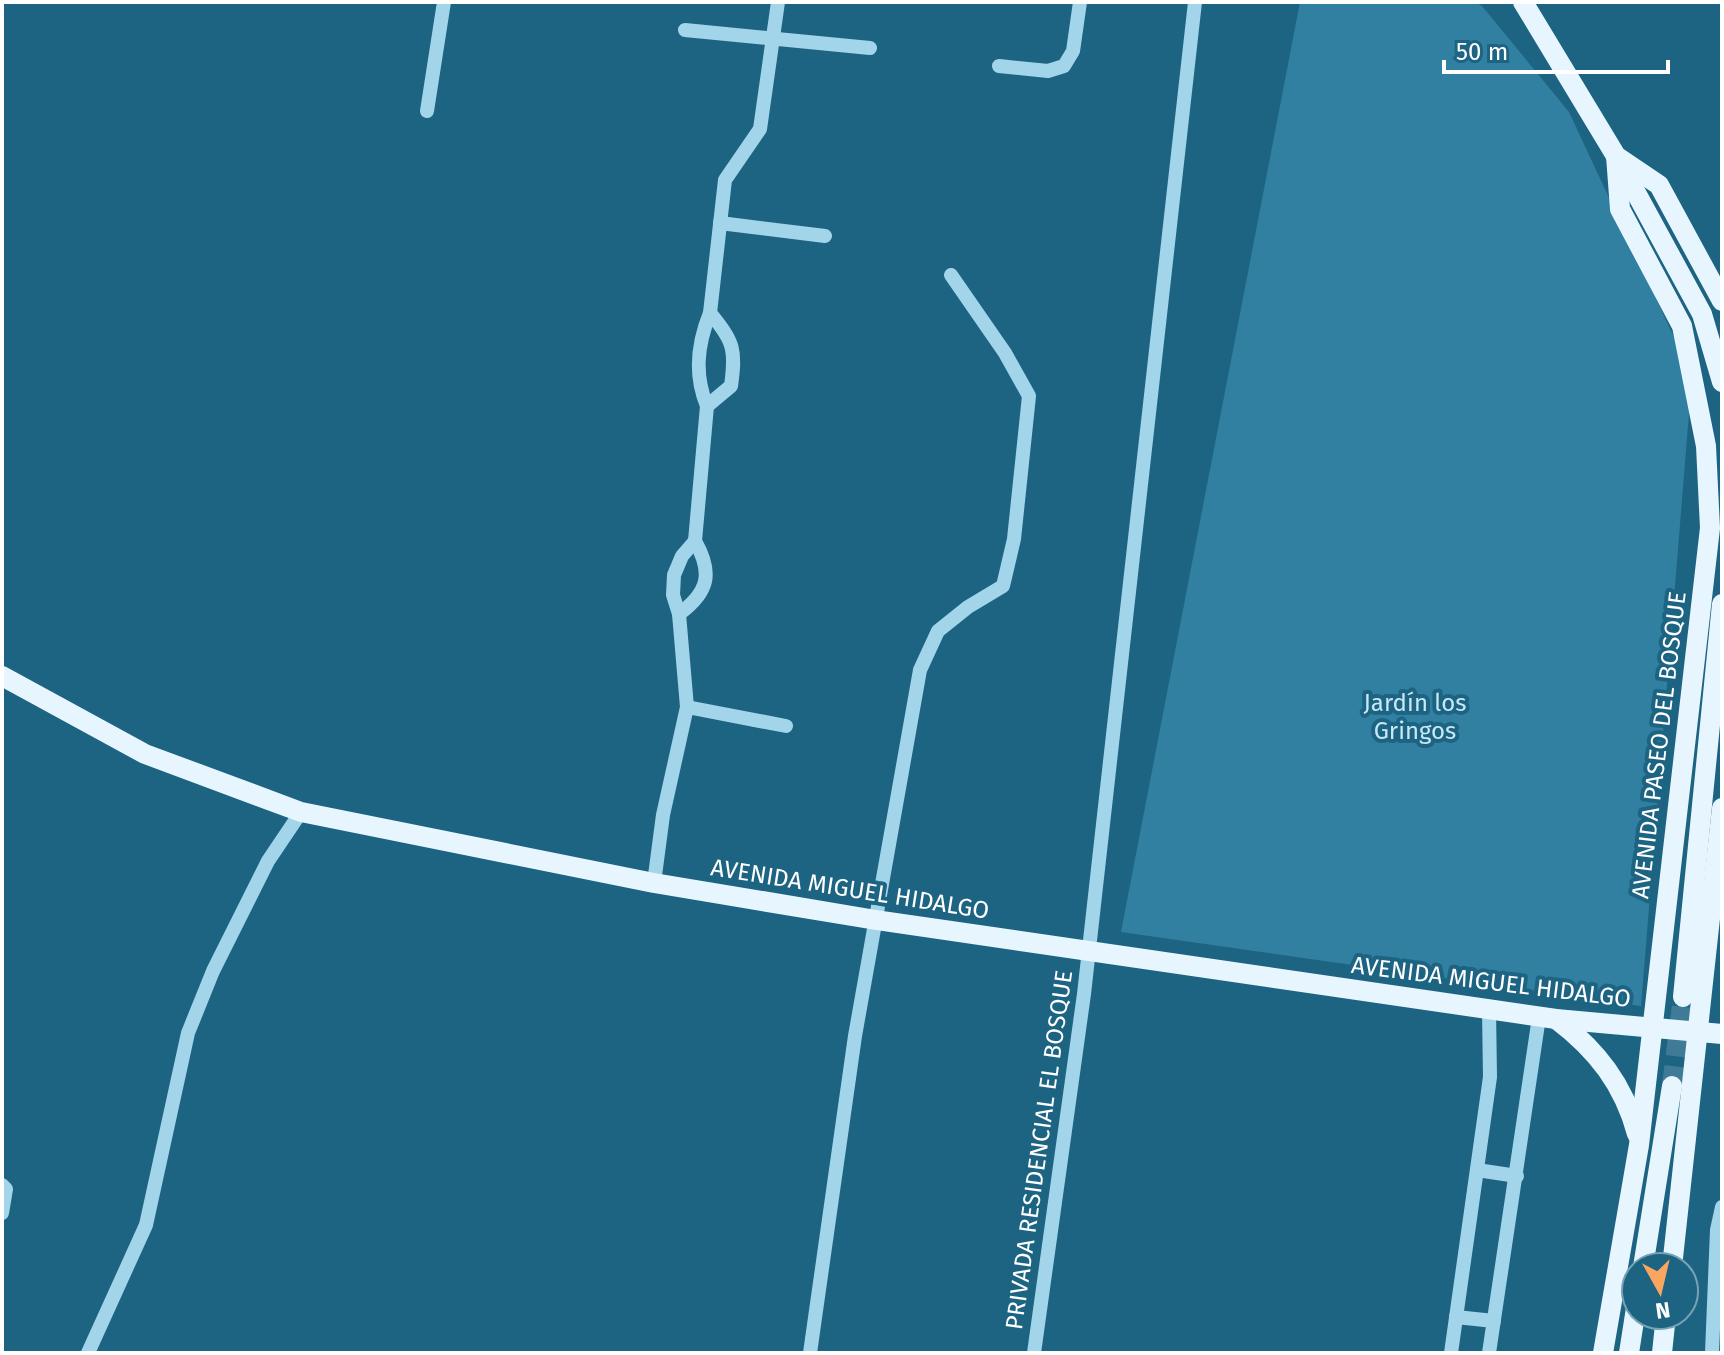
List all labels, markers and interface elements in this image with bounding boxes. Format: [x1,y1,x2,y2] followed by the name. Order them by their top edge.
[1444,24,1668,74] scale bar
[1456,38,1508,66] text: 50 m
[1626,590,1692,900] street label: AVENIDA PASEO DEL BOSQUE
[1364,689,1466,745] park label: Jardín los Gringos
[709,853,991,925] street label: AVENIDA MIGUEL HIDALGO
[1350,951,1632,1013] street label: AVENIDA MIGUEL HIDALGO
[1000,968,1078,1332] street label: PRIVADA RESIDENCIAL EL BOSQUE
[1620,1251,1700,1331] north arrow
[1654,1296,1672,1325] text: N

